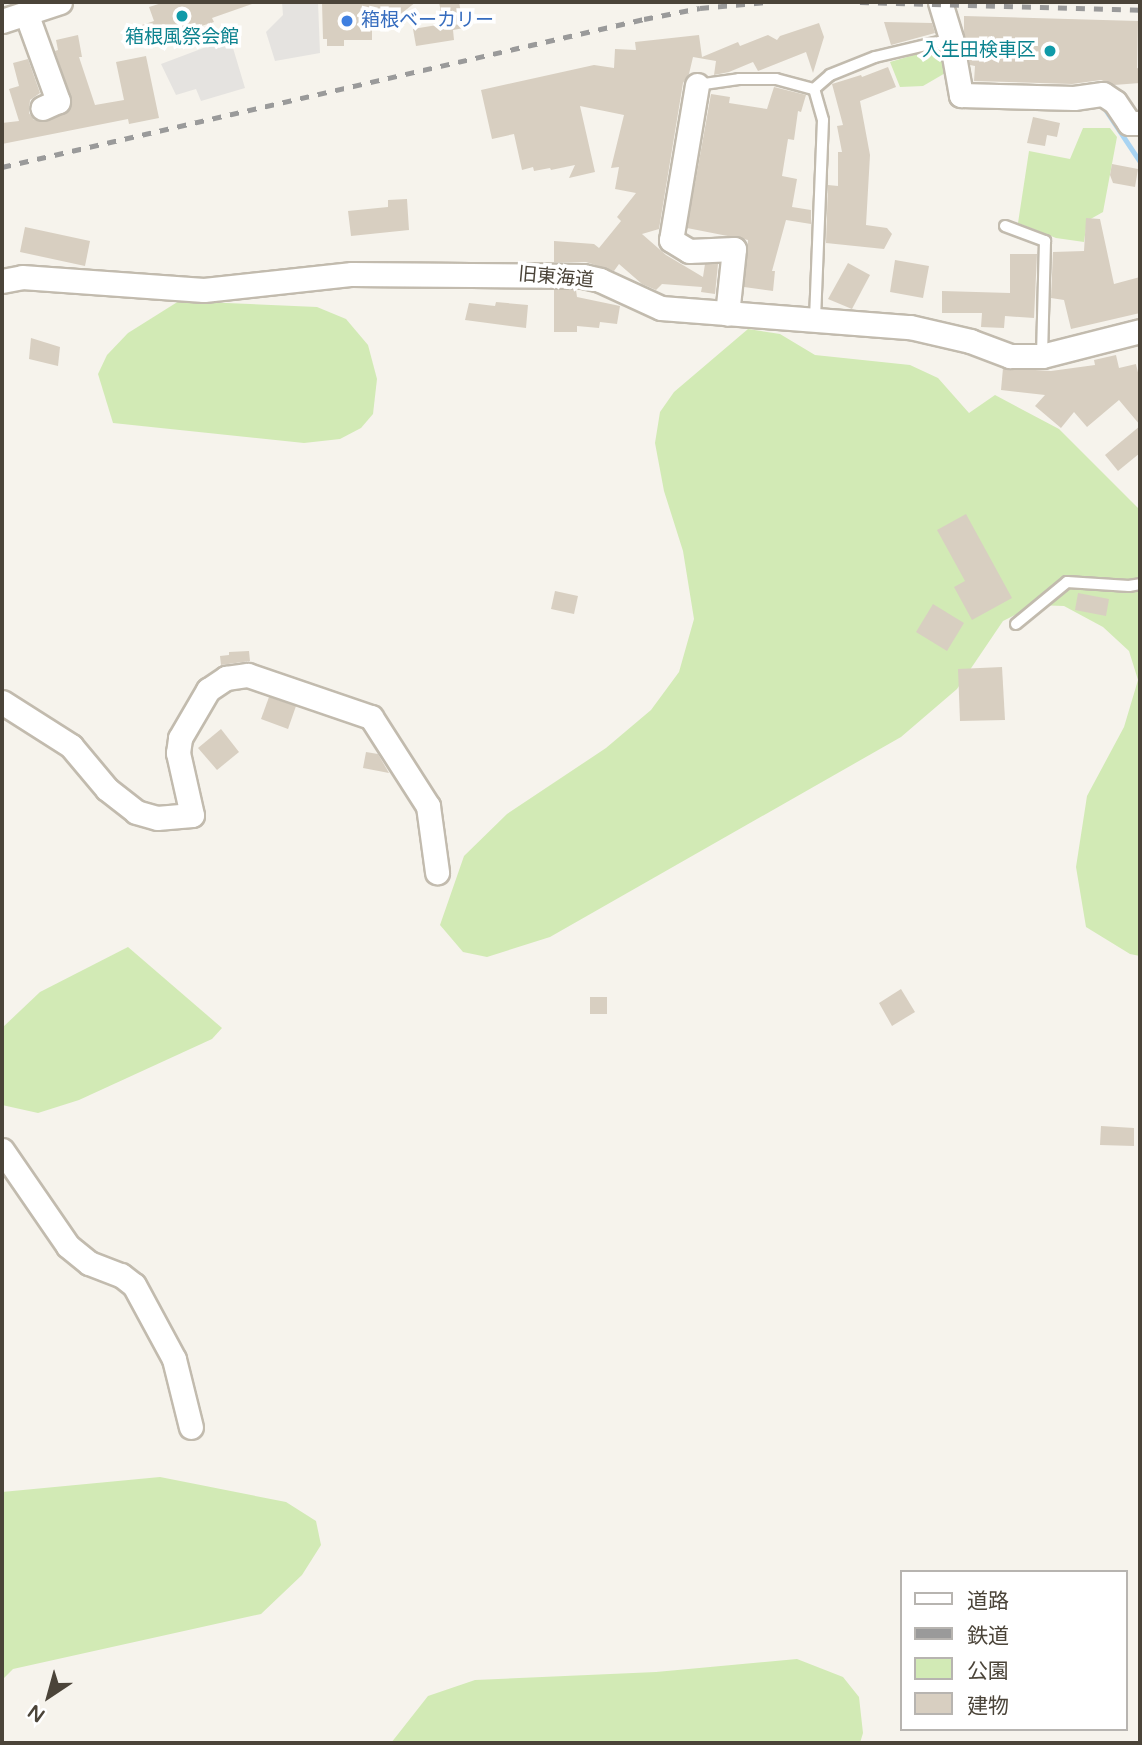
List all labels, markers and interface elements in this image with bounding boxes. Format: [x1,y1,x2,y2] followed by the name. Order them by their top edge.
[174,8,190,24] marker: 箱根風祭会館
[361,10,494,32] place label: 箱根ベーカリー
[339,13,355,29] marker: 箱根ベーカリー
[125,27,239,49] place label: 箱根風祭会館
[922,40,1036,62] place label: 入生田検車区
[1042,43,1058,59] marker: 入生田検車区
[517,263,595,293] street label: 旧東海道
[900,1570,1128,1731] legend
[967,1589,1009,1614] text: 道路
[967,1624,1009,1649] text: 鉄道
[967,1659,1009,1684] text: 公園
[14,1661,84,1731] north arrow
[967,1694,1009,1719] text: 建物
[24,1700,49,1726] text: N

